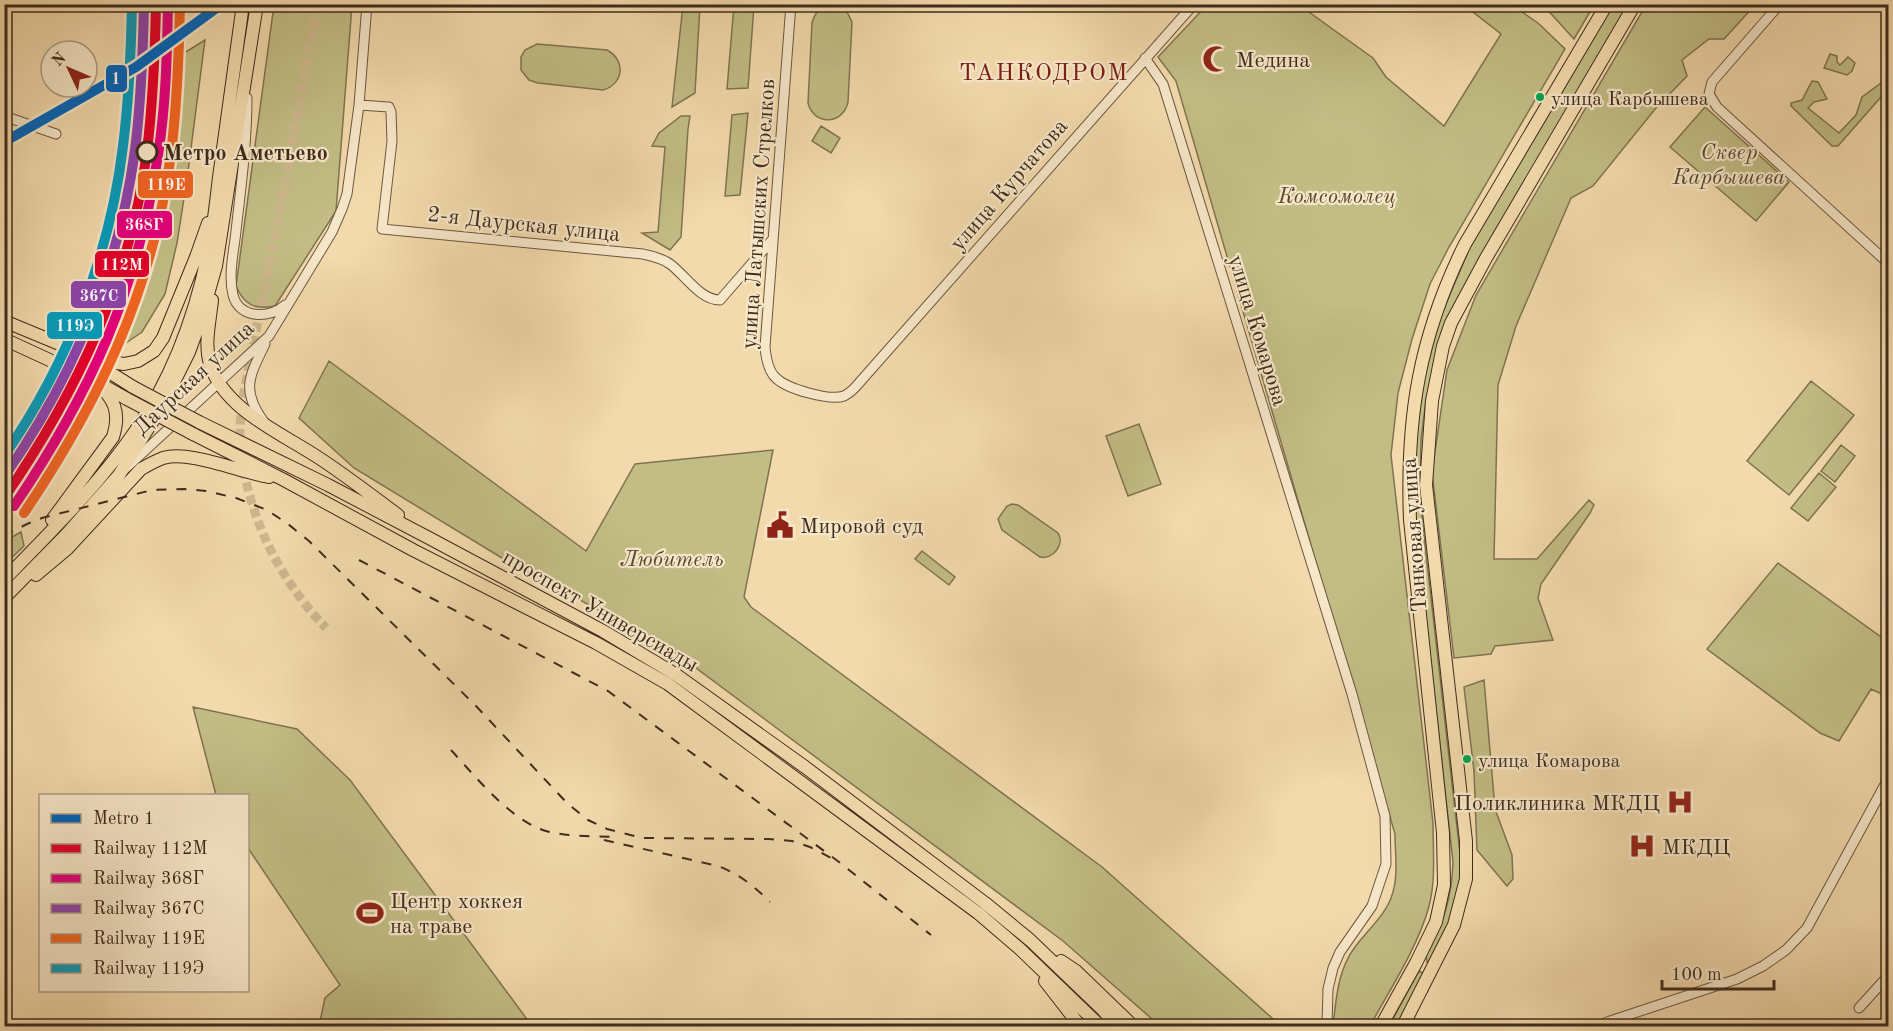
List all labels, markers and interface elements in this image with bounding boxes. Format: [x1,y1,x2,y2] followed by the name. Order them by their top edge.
[39,39,99,99] north arrow
[1201,44,1231,74] mosque icon: Медина
[50,49,70,70] text: N
[1236,50,1310,72] place label: Медина
[959,62,1129,86] district label: ТАНКОДРОМ
[105,64,128,93] line badge: 1
[111,72,121,88] text: 1
[739,78,779,350] street label: улица Латышских Стрелков
[1551,90,1709,110] place label: улица Карбышева
[1534,91,1546,103] marker: улица Карбышева
[947,115,1072,255] street label: улица Курчатова
[136,141,158,163] marker: Метро Аметьево
[1672,142,1785,189] park label: Сквер Карбышева
[163,143,328,165] place label: Метро Аметьево
[137,170,194,199] line badge: 119Е
[147,178,185,194] text: 119Е
[1277,186,1396,208] park label: Комсомолец
[426,204,622,246] street label: 2-я Даурская улица
[116,210,173,239] line badge: 368Г
[125,218,163,234] text: 368Г
[94,250,150,278] line badge: 112М
[1224,252,1291,409] street label: улица Комарова
[101,258,143,274] text: 112М
[70,280,127,309] line badge: 367С
[80,289,118,305] text: 367С
[46,311,103,340] line badge: 119Э
[130,317,259,440] street label: Даурская улица
[56,319,94,335] text: 119Э
[1399,457,1431,613] street label: Танковая улица
[765,510,795,540] public building icon: Мировой суд
[800,516,923,538] place label: Мировой суд
[498,547,702,677] street label: проспект Универсиады
[620,549,724,571] park label: Любитель
[1478,752,1621,772] place label: улица Комарова
[1461,753,1473,765] marker: улица Комарова
[1665,787,1695,817] hospital icon: Поликлиника МКДЦ
[1455,793,1660,815] place label: Поликлиника МКДЦ
[39,794,249,992] legend
[93,810,154,828] text: Metro 1
[1627,831,1657,861] hospital icon: МКДЦ
[1662,837,1730,859] place label: МКДЦ
[93,840,207,858] text: Railway 112М
[93,870,204,888] text: Railway 368Г
[390,891,523,938] place label: Центр хоккея на траве
[355,898,385,928] sports icon: Центр хоккея на траве
[93,900,204,918] text: Railway 367С
[93,930,205,948] text: Railway 119Е
[1662,953,1774,991] scale bar
[93,960,204,978] text: Railway 119Э
[1671,966,1722,984] text: 100 m

